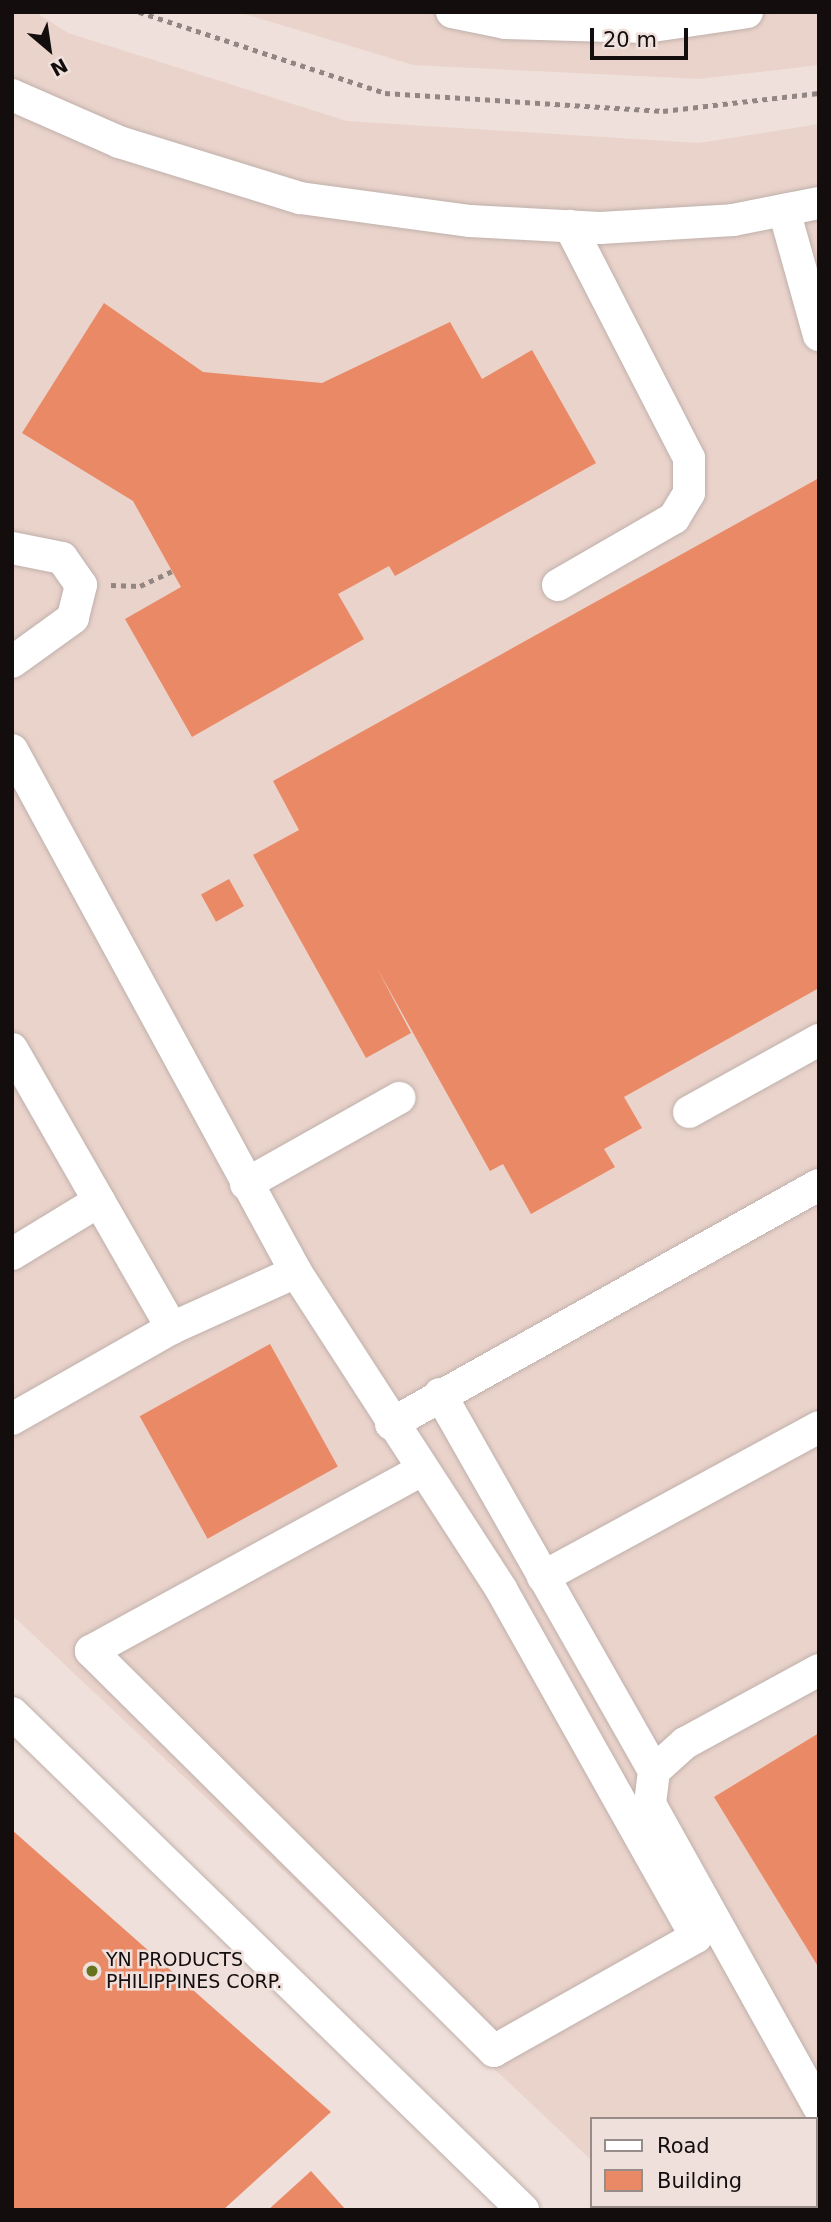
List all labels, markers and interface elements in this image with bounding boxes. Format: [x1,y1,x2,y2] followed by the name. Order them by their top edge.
[14,14,84,84] north arrow
[593,14,691,58] scale bar
[603,28,657,52] text: 20 m
[47,54,71,81] text: N
[106,1949,282,1993] place label: YN PRODUCTS PHILIPPINES CORP.
[84,1963,100,1979] marker: YN PRODUCTS PHILIPPINES CORP.
[590,2117,817,2208] legend
[657,2134,710,2158] text: Road
[657,2169,742,2193] text: Building

